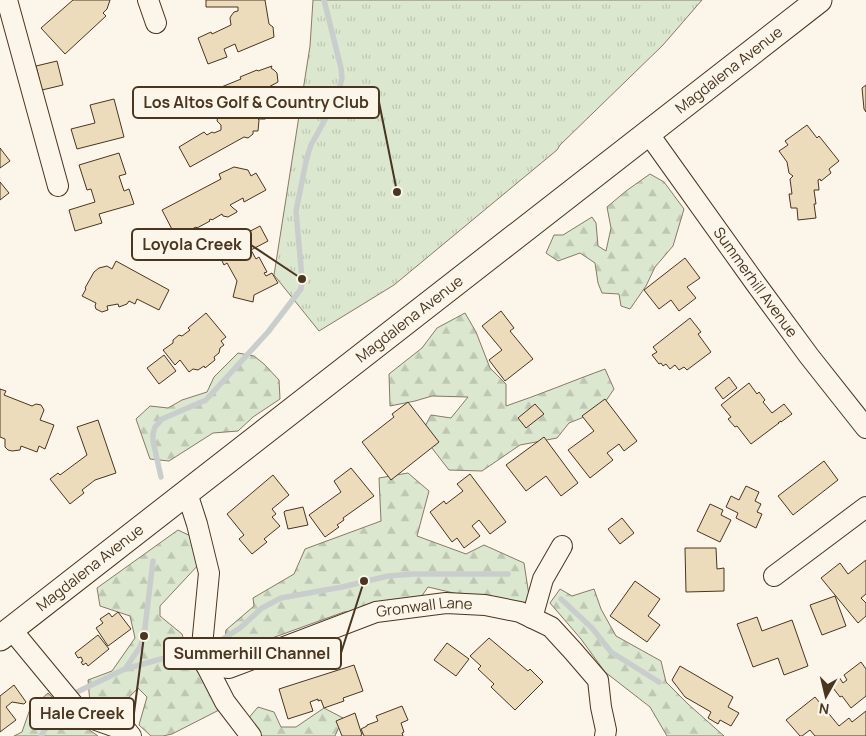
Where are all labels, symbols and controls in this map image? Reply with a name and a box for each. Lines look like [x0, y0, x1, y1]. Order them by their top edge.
street label: Magdalena Avenue [671, 21, 787, 118]
callout: Los Altos Golf & Country Club [133, 87, 379, 118]
text: Los Altos Golf & Country Club [143, 91, 369, 113]
street label: Summerhill Avenue [709, 223, 803, 342]
callout: Loyola Creek [132, 229, 251, 260]
text: Loyola Creek [142, 233, 242, 255]
street label: Magdalena Avenue [351, 270, 467, 367]
street label: Magdalena Avenue [32, 519, 148, 616]
street label: Gronwall Lane [375, 592, 473, 622]
callout: Summerhill Channel [164, 638, 341, 669]
text: Summerhill Channel [174, 642, 330, 664]
north arrow [801, 671, 851, 721]
callout: Hale Creek [30, 698, 134, 729]
text: N [818, 699, 830, 719]
text: Hale Creek [40, 702, 124, 724]

